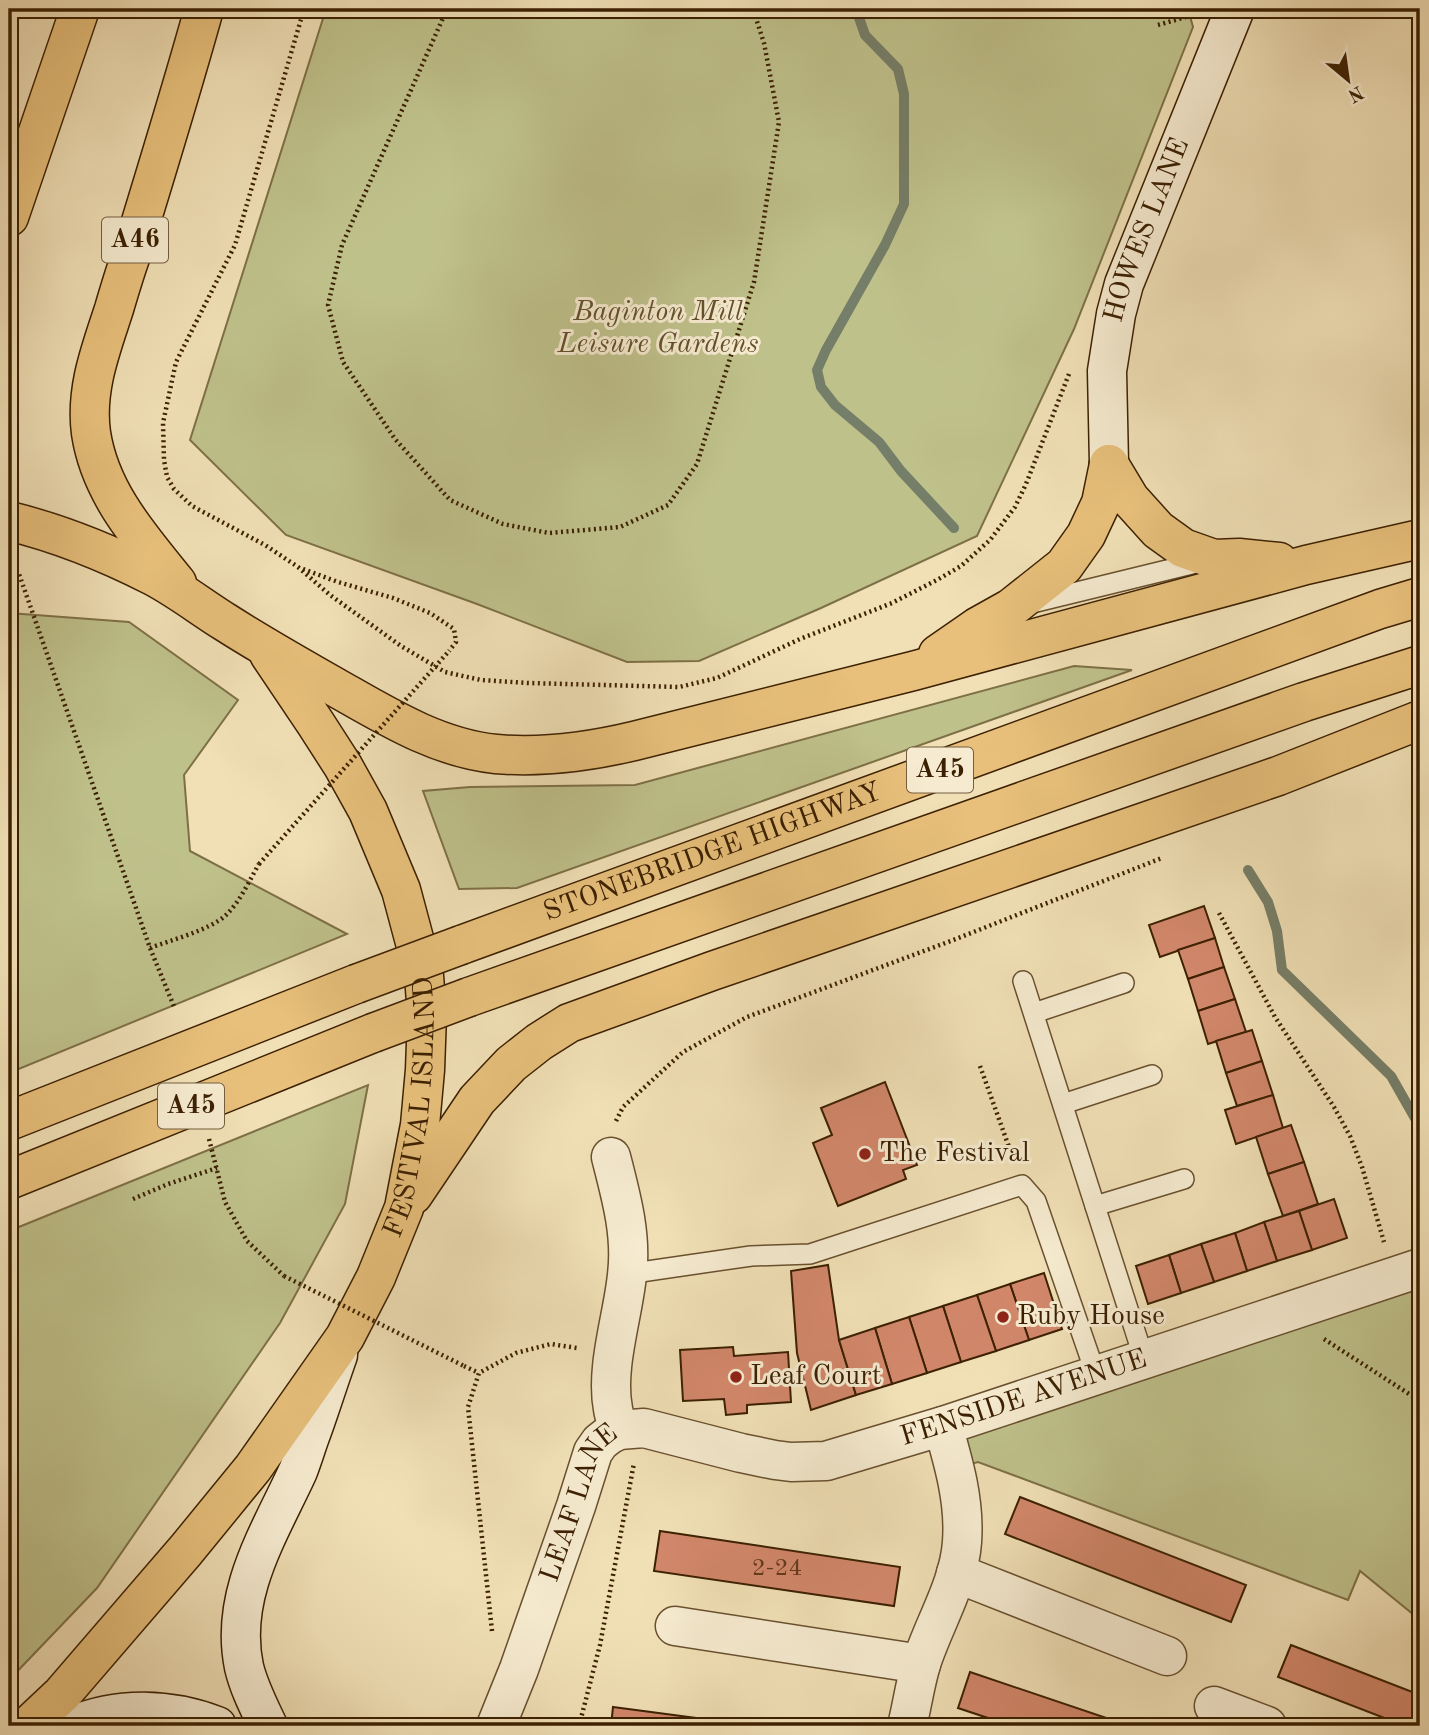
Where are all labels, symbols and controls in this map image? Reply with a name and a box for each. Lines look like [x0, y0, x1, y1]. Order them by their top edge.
north arrow [1314, 46, 1384, 116]
text: N [1344, 81, 1366, 105]
street label: HOWES LANE [1100, 134, 1195, 326]
road number: A46 [102, 218, 168, 262]
park label: Baginton Mill Leisure Gardens [557, 299, 759, 359]
road number: A45 [907, 748, 973, 792]
street label: STONEBRIDGE HIGHWAY [540, 778, 885, 927]
street label: FESTIVAL ISLAND [379, 975, 441, 1242]
road number: A45 [158, 1084, 224, 1128]
place label: The Festival [879, 1140, 1030, 1168]
marker: The Festival [857, 1146, 873, 1162]
place label: Ruby House [1017, 1303, 1165, 1331]
marker: Ruby House [995, 1309, 1011, 1325]
street label: FENSIDE AVENUE [897, 1345, 1151, 1452]
place label: Leaf Court [750, 1363, 881, 1391]
marker: Leaf Court [728, 1369, 744, 1385]
street label: LEAF LANE [536, 1419, 623, 1586]
house number: 2-24 [752, 1557, 802, 1581]

